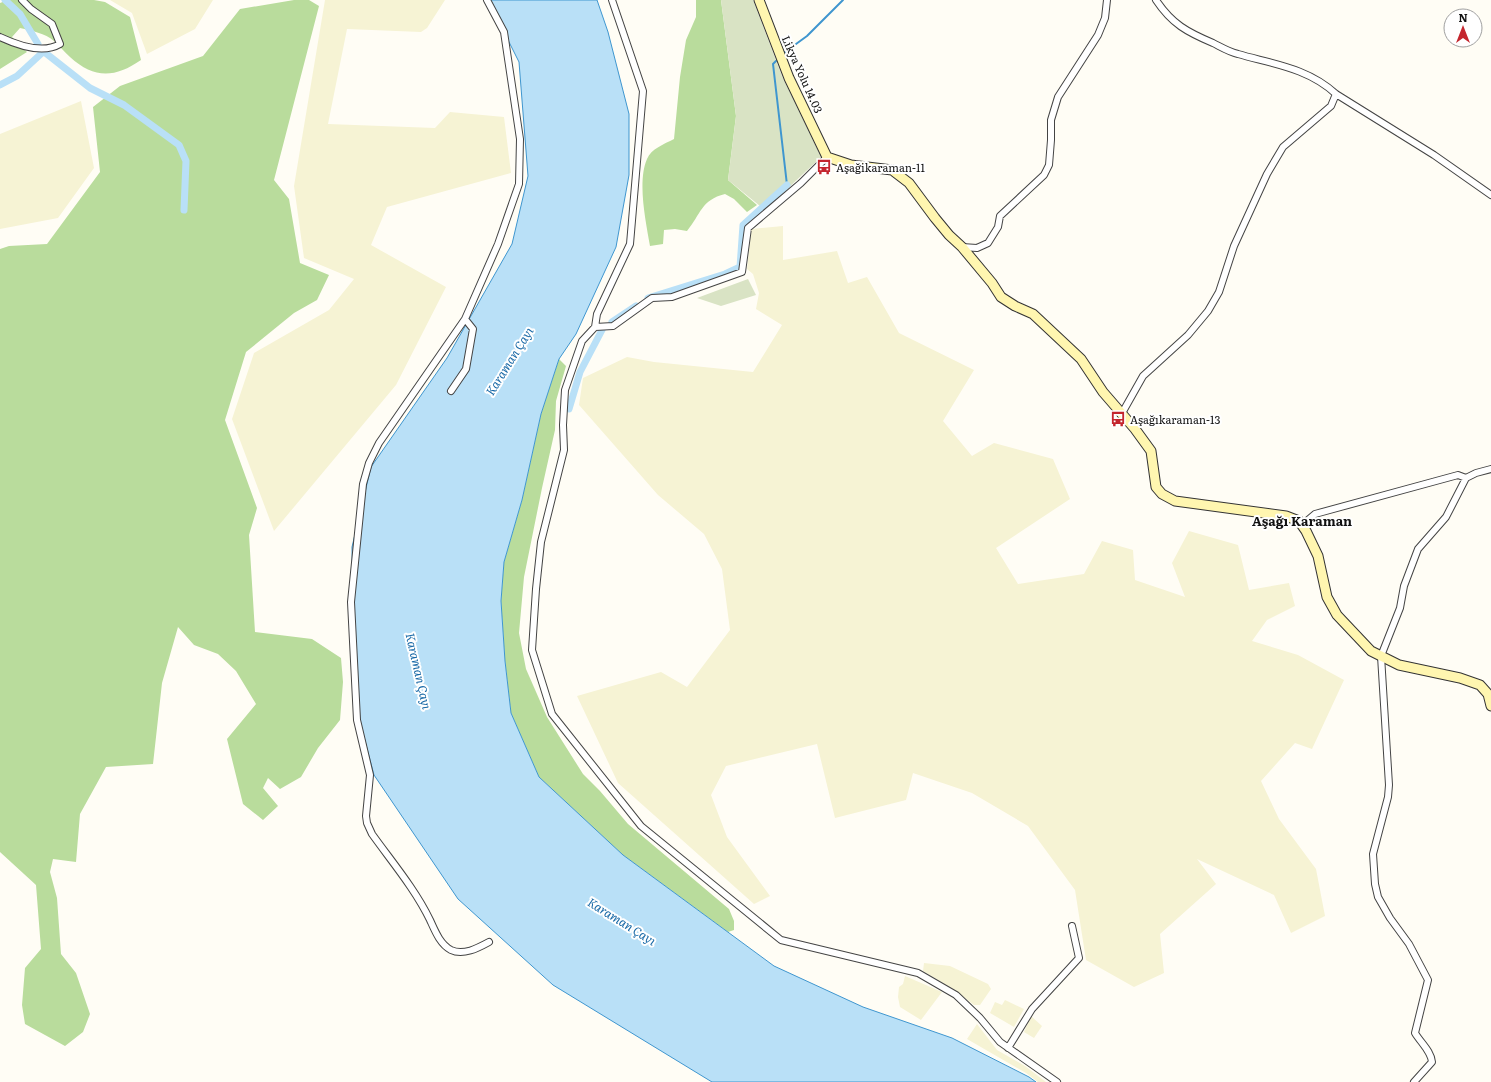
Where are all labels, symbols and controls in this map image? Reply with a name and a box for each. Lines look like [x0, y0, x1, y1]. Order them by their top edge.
north arrow [1443, 8, 1483, 48]
text: N [1458, 9, 1468, 25]
street label: Likya Yolu 14.03 [779, 33, 827, 115]
bus stop icon: Aşağikaraman-11 [815, 158, 833, 176]
place label: Aşağikaraman-11 [836, 159, 925, 175]
water label: Karaman Çayı [481, 323, 537, 399]
bus stop icon: Aşağıkaraman-13 [1109, 410, 1127, 428]
place label: Aşağıkaraman-13 [1130, 411, 1220, 427]
district label: Aşağı Karaman [1252, 511, 1352, 530]
water label: Karaman Çayı [402, 631, 437, 711]
water label: Karaman Çayı [584, 893, 660, 949]

